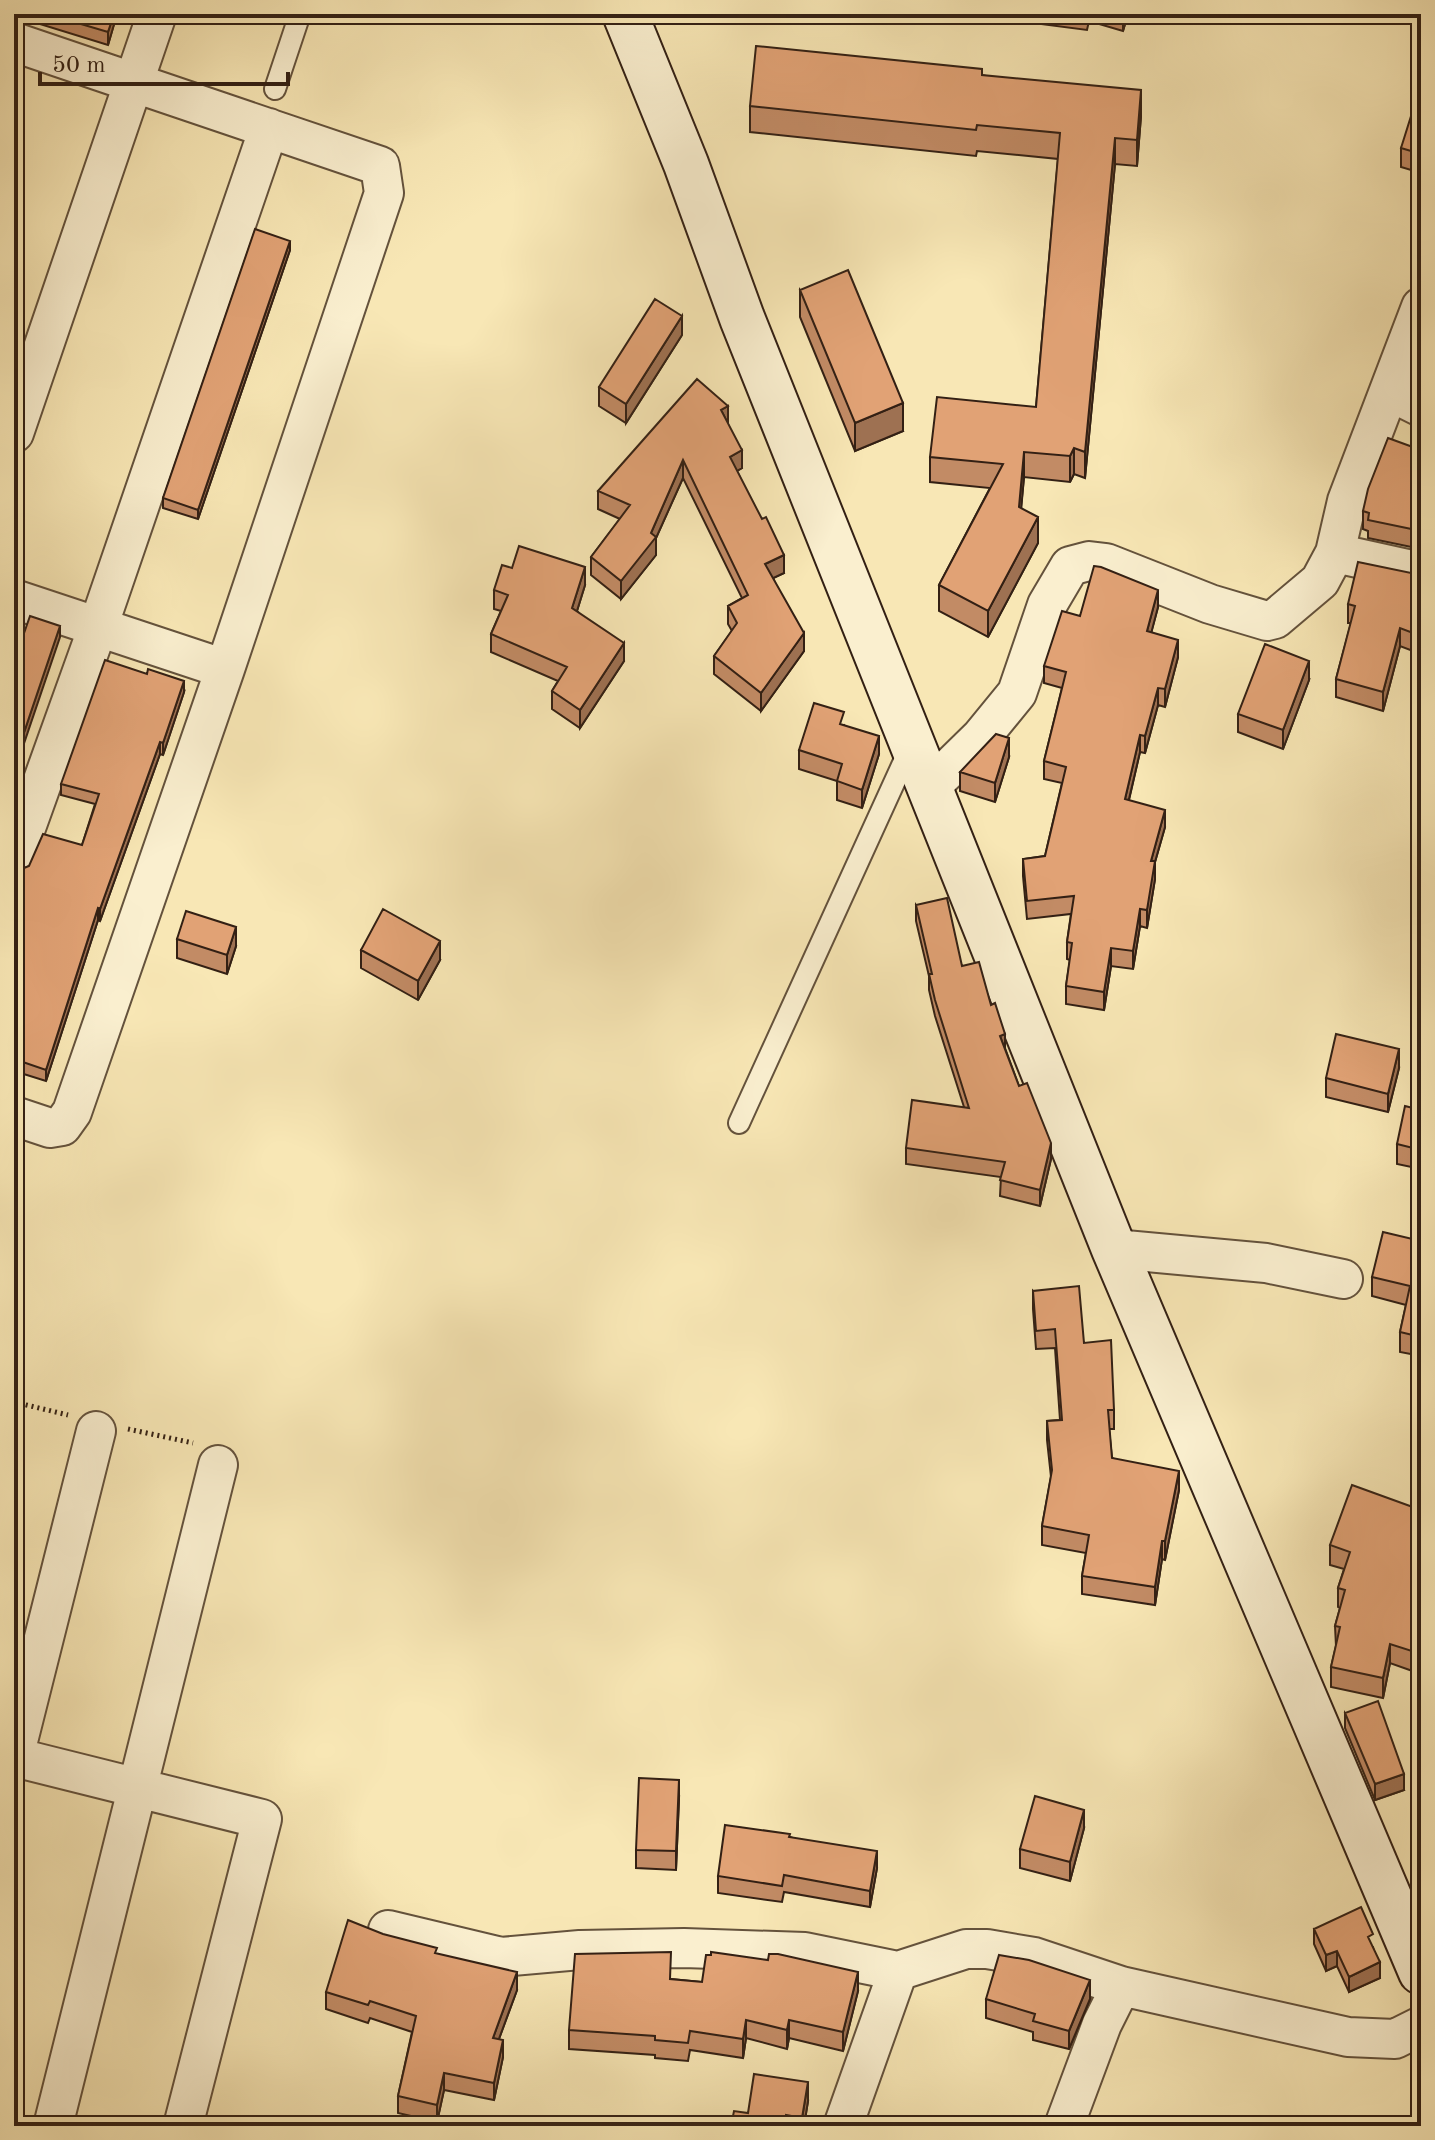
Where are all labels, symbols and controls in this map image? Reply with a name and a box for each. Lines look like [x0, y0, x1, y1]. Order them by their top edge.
scale bar [40, 36, 288, 86]
text: 50 m [52, 54, 106, 78]

